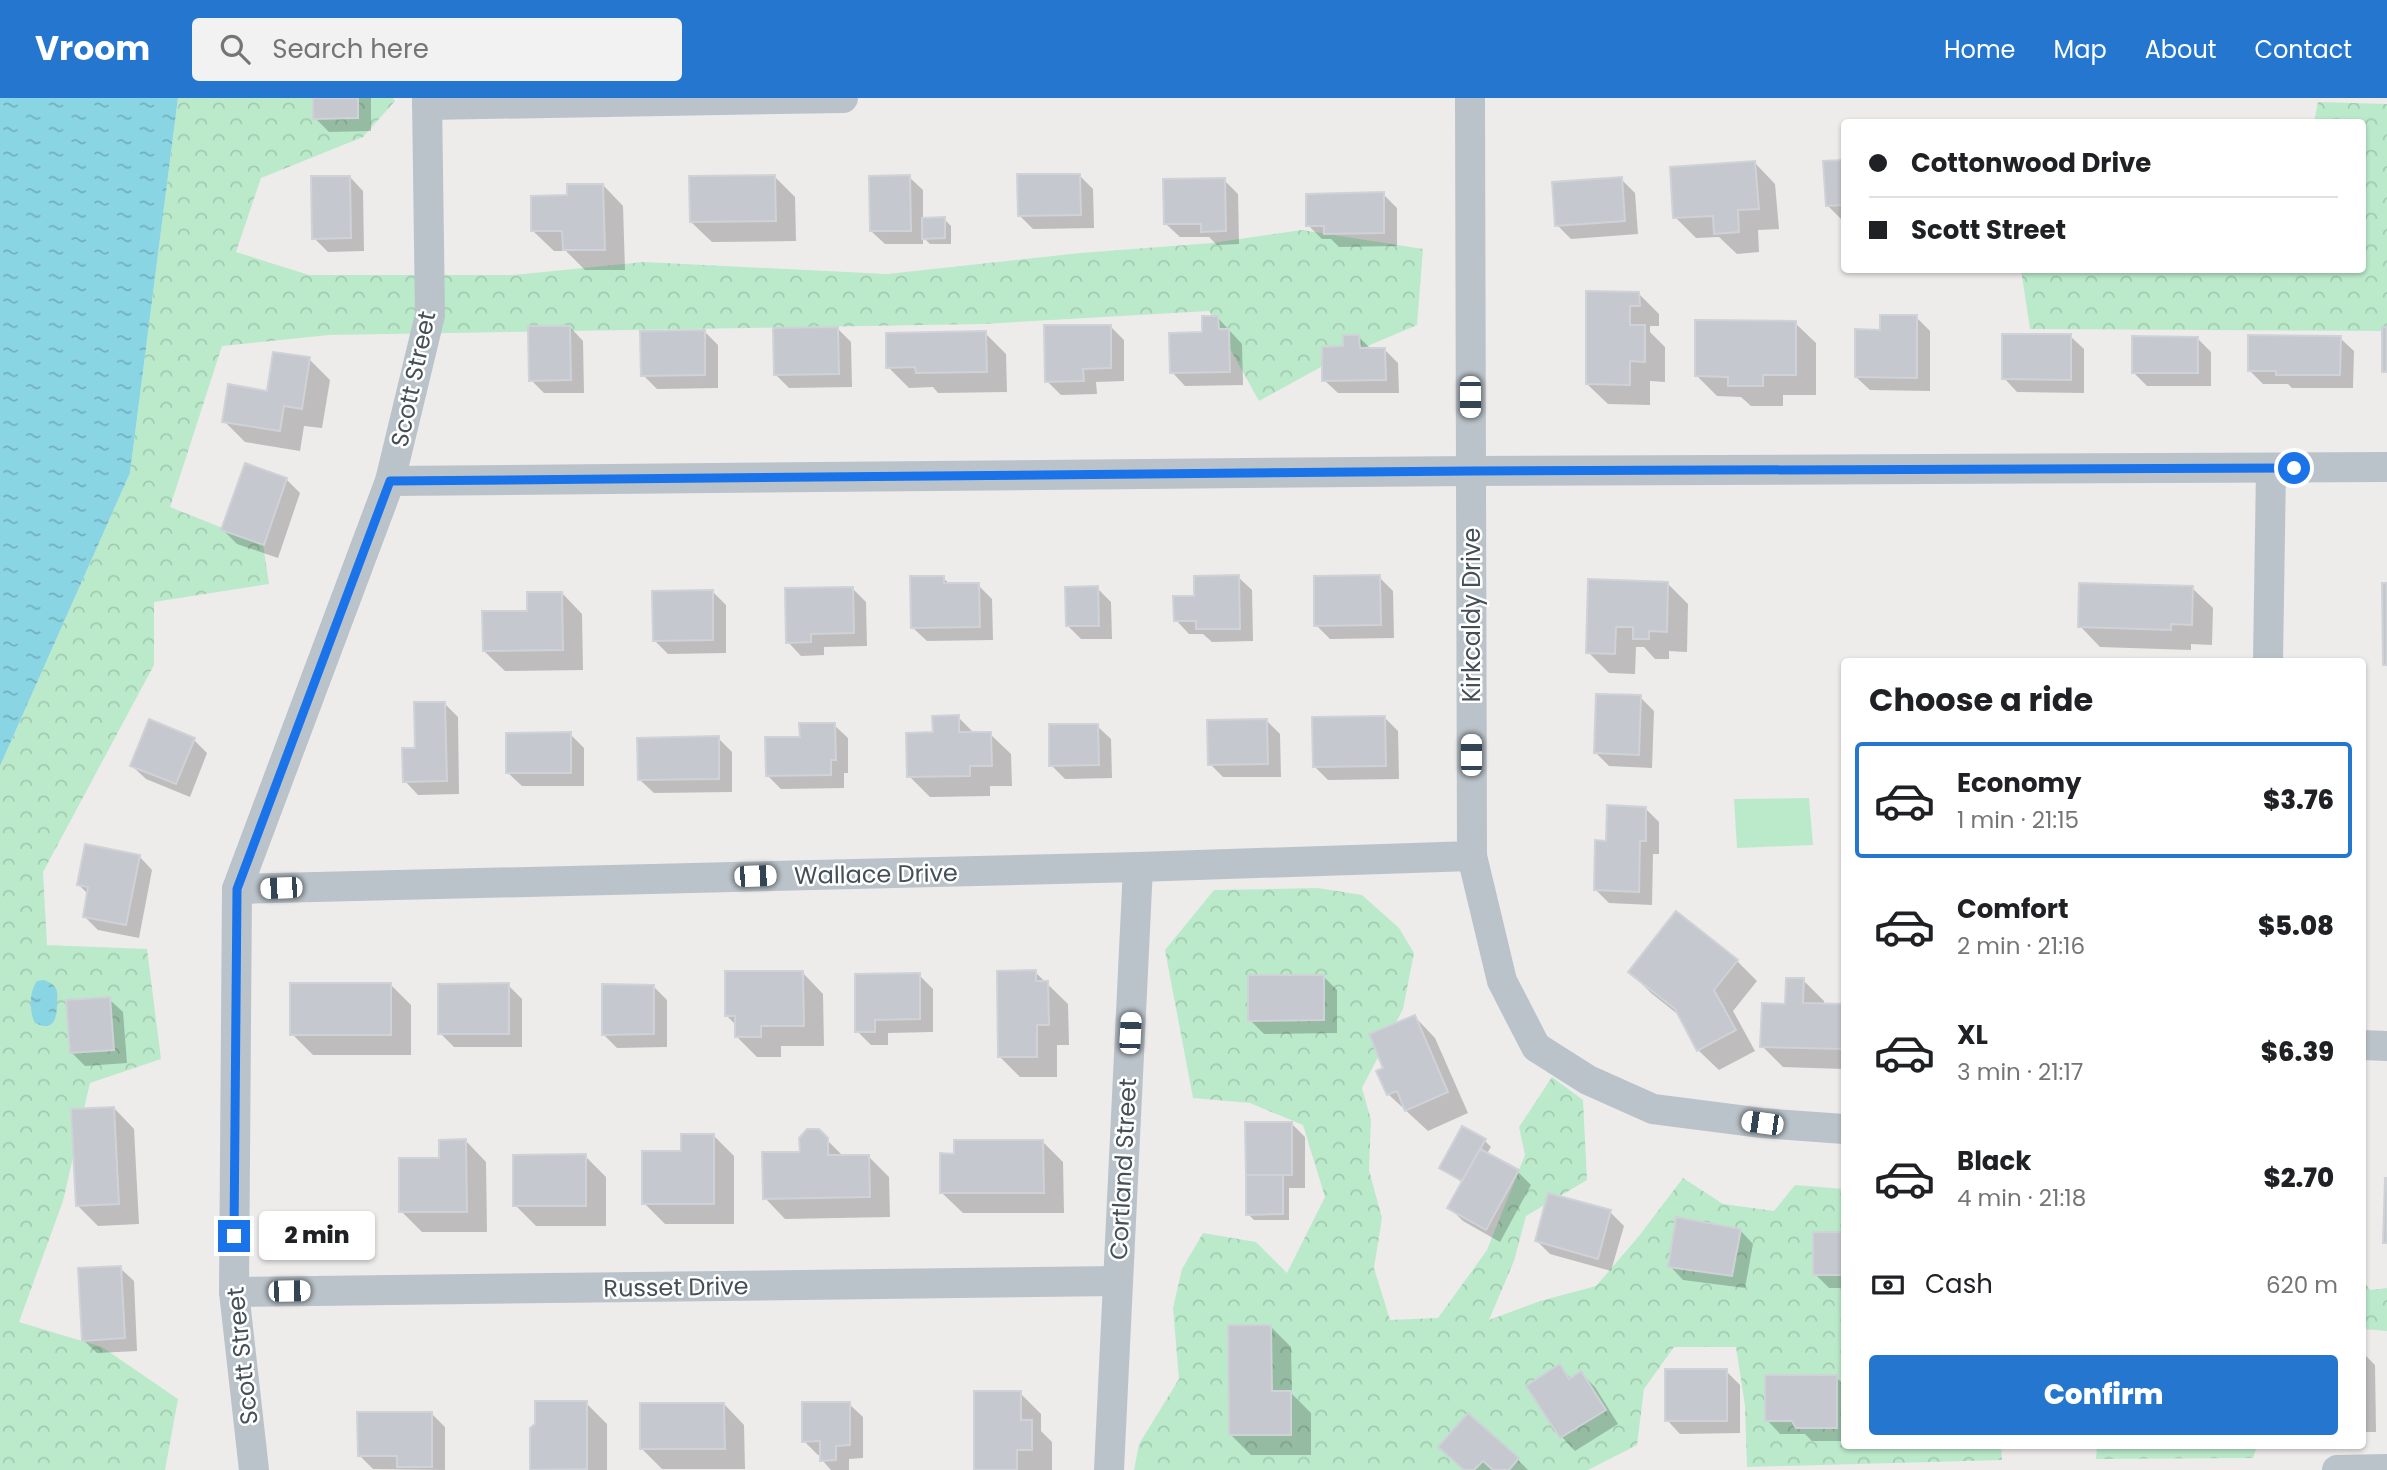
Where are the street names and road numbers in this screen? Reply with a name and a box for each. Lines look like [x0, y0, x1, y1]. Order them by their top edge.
street label: Scott Street [382, 308, 444, 450]
street label: Kirkcaldy Drive [1455, 528, 1488, 702]
street label: Wallace Drive [794, 856, 958, 892]
street label: Cortland Street [1102, 1077, 1144, 1261]
street label: Russet Drive [603, 1269, 749, 1305]
street label: Scott Street [218, 1286, 266, 1426]

